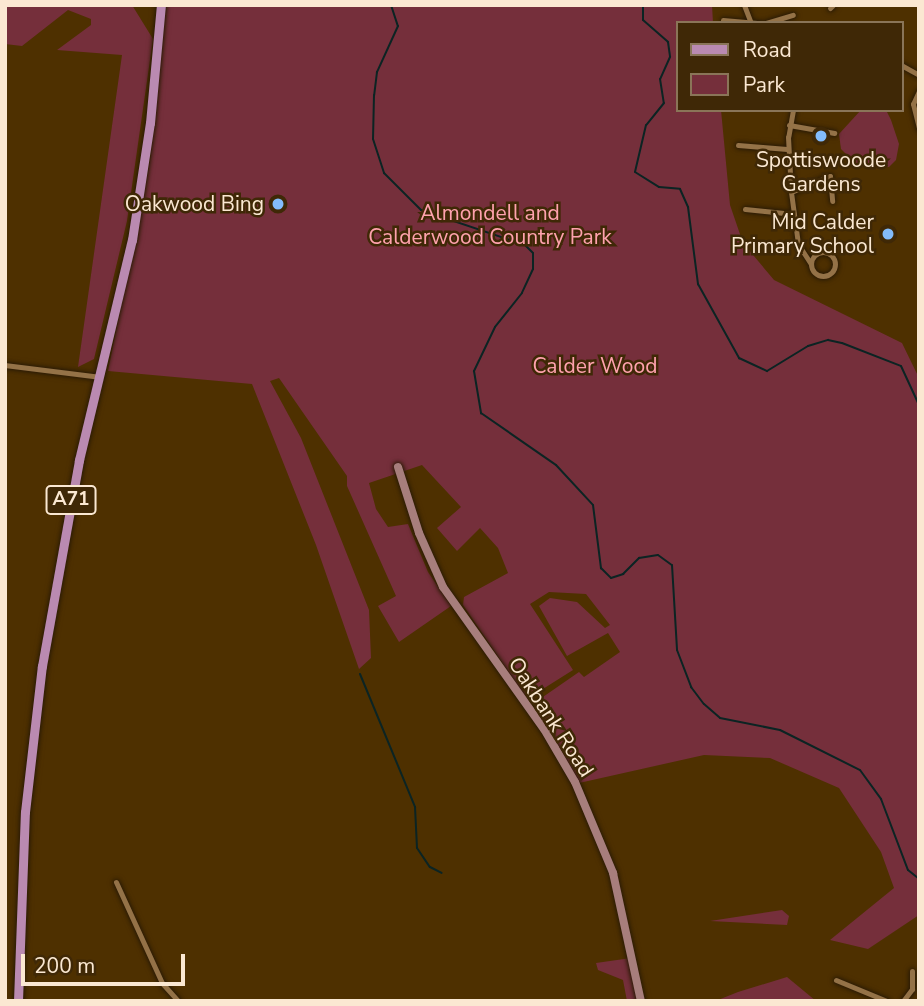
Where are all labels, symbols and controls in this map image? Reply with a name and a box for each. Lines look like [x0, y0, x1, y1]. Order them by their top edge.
legend [676, 21, 903, 112]
text: Road [743, 36, 792, 64]
text: Park [743, 71, 785, 99]
marker: Spottiswoode Gardens [813, 128, 829, 144]
place label: Spottiswoode Gardens [756, 147, 886, 197]
place label: Oakwood Bing [125, 191, 264, 217]
marker: Oakwood Bing [270, 196, 286, 212]
park label: Almondell and Calderwood Country Park [368, 200, 612, 250]
place label: Mid Calder Primary School [731, 209, 874, 259]
marker: Mid Calder Primary School [880, 226, 896, 242]
park label: Calder Wood [533, 353, 657, 379]
road number: A71 [45, 485, 97, 516]
street label: Oakbank Road [503, 652, 599, 782]
scale bar [24, 940, 189, 984]
text: 200 m [34, 952, 95, 980]

